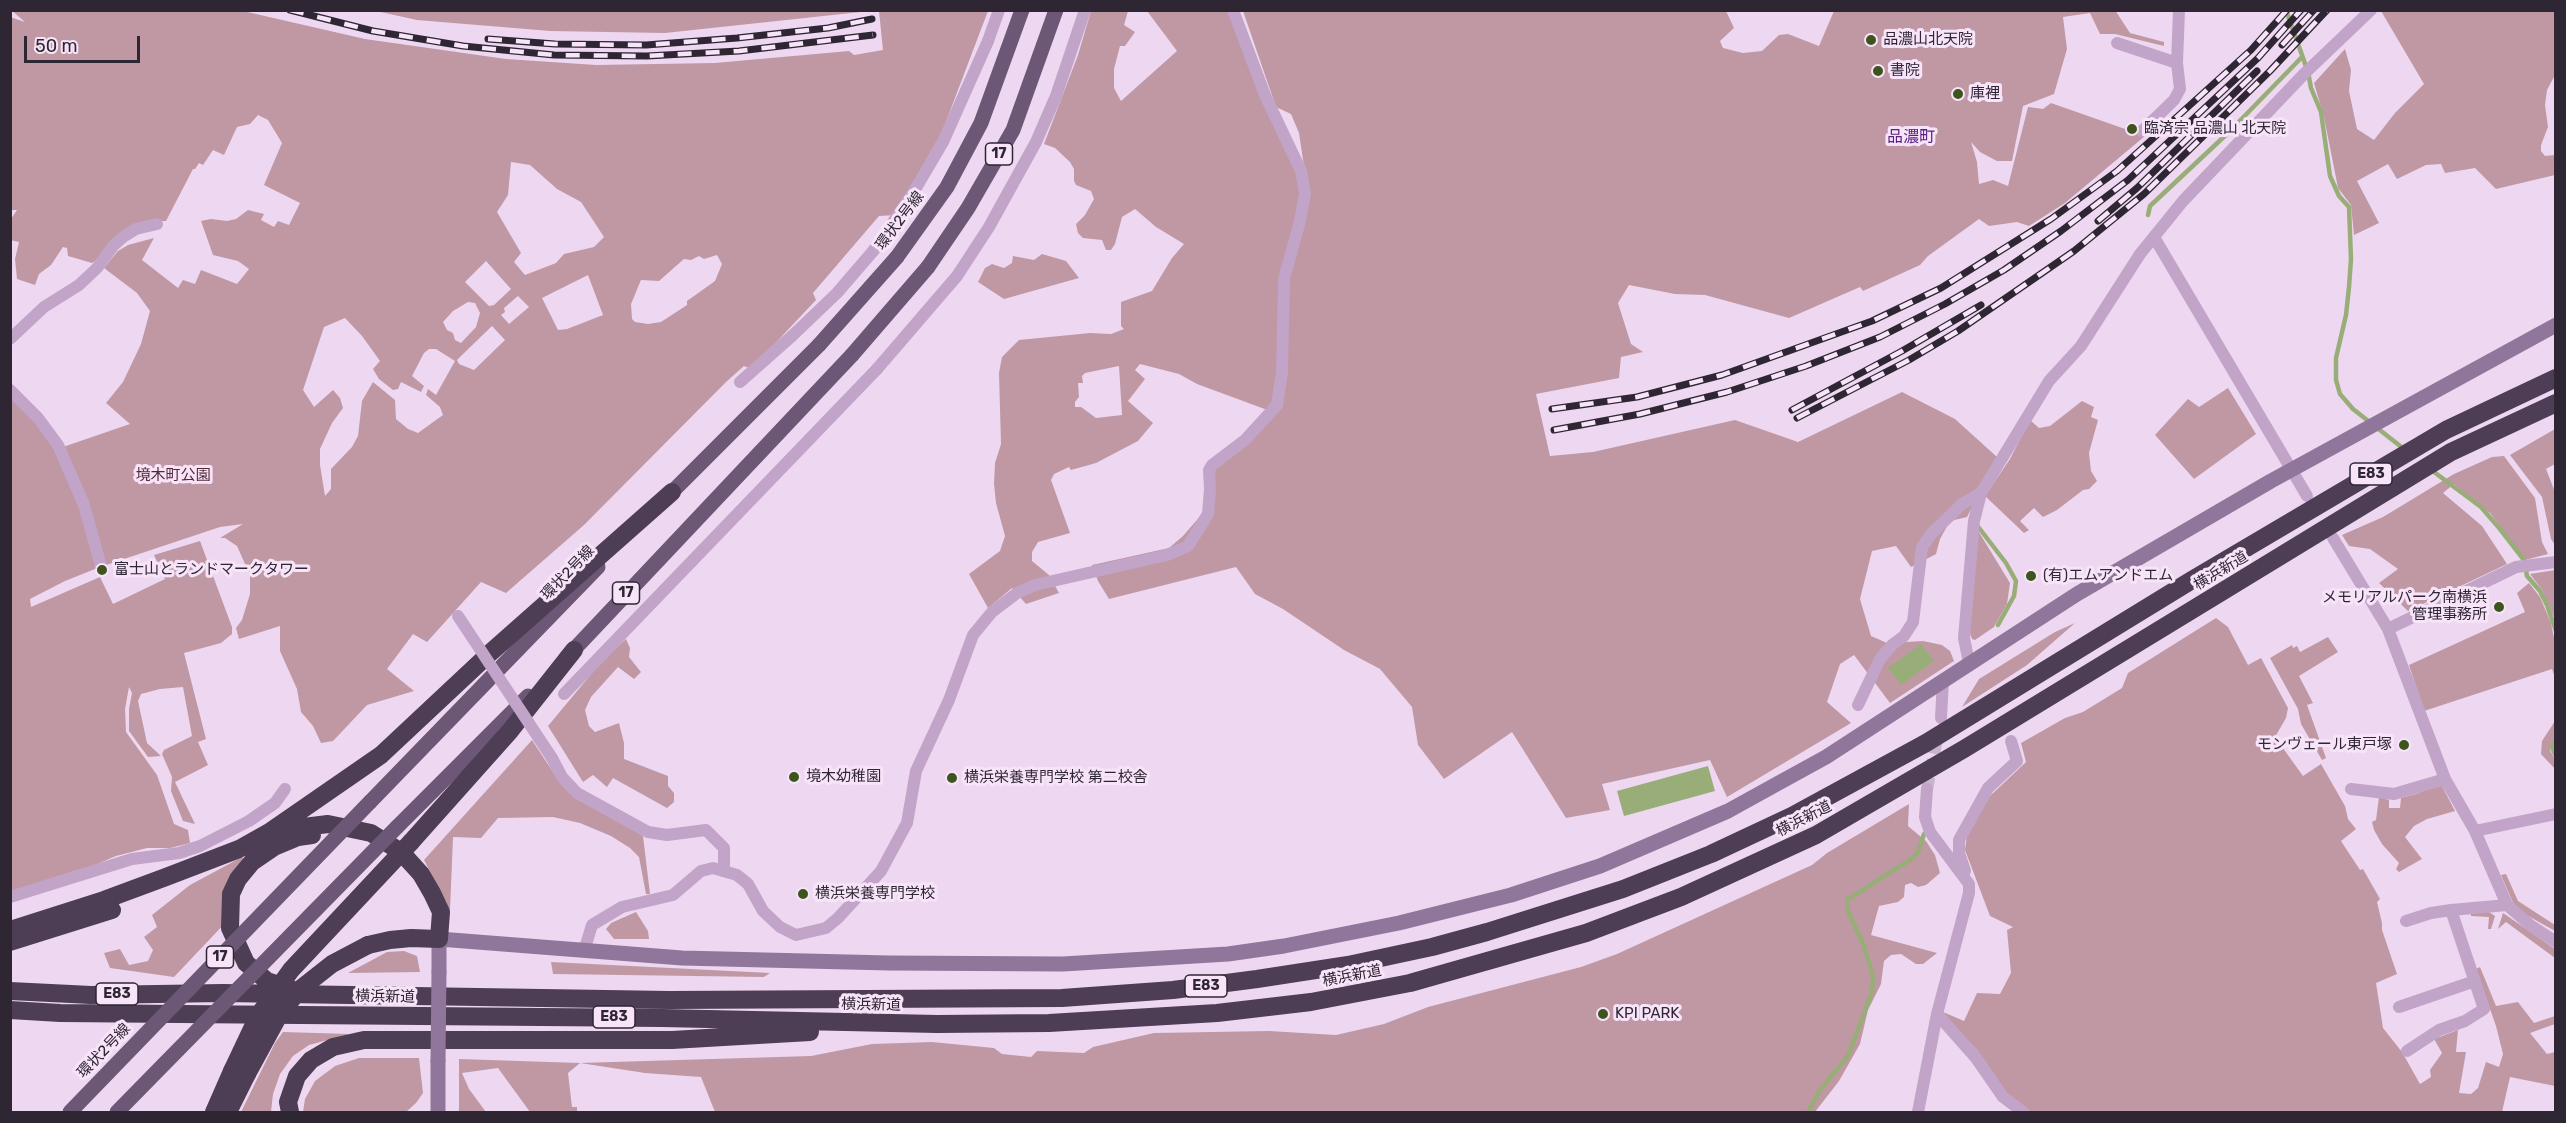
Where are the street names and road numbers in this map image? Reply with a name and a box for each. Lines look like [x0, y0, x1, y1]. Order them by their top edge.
road number: 17 [986, 143, 1012, 165]
street label: 環状2号線 [872, 188, 928, 254]
road number: E83 [2350, 463, 2392, 485]
street label: 環状2号線 [538, 542, 598, 604]
street label: 横浜新道 [2191, 548, 2251, 594]
road number: 17 [612, 582, 640, 604]
street label: 横浜新道 [1773, 797, 1835, 841]
road number: 17 [206, 946, 234, 968]
street label: 横浜新道 [1321, 961, 1383, 991]
road number: E83 [1185, 975, 1227, 997]
road number: E83 [96, 983, 138, 1005]
street label: 横浜新道 [355, 987, 415, 1007]
street label: 横浜新道 [841, 995, 901, 1015]
road number: E83 [593, 1006, 635, 1028]
street label: 環状2号線 [74, 1020, 134, 1082]

